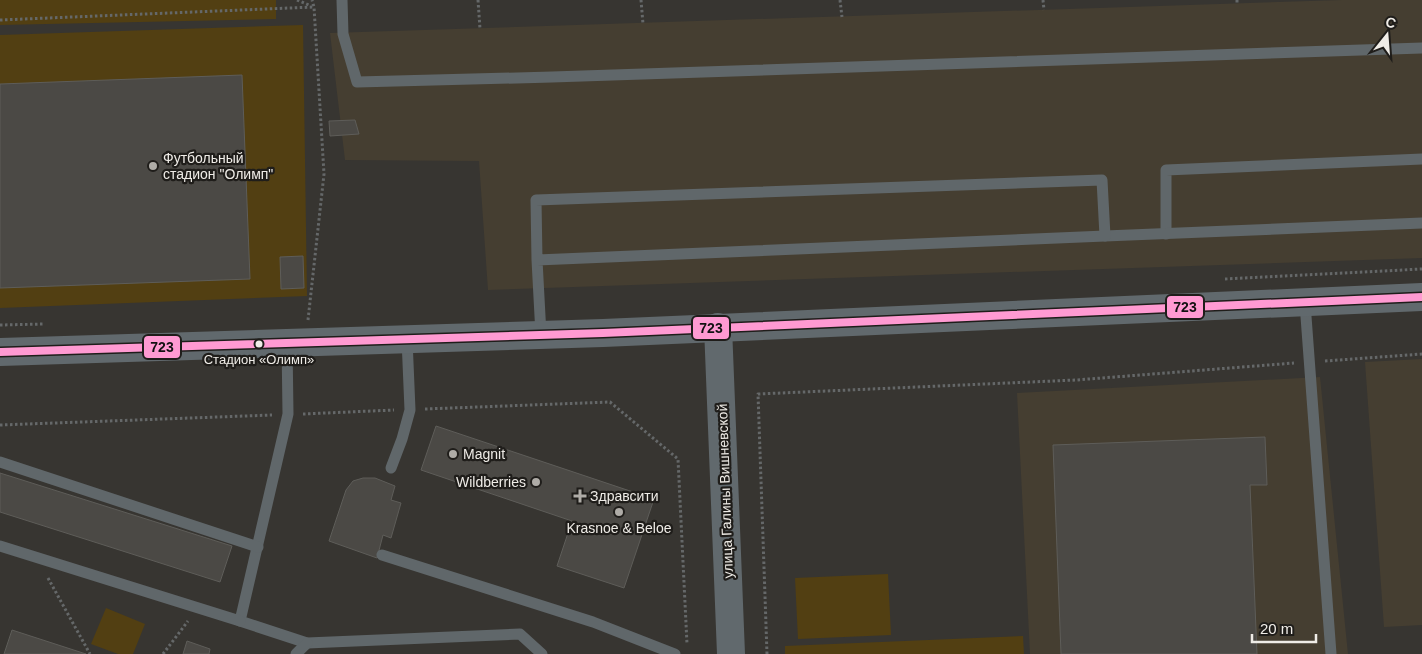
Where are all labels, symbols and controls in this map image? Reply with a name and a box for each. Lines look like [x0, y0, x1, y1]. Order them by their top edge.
north arrow [1362, 10, 1412, 60]
text: С [1384, 13, 1398, 32]
place label: Футбольный стадион "Олимп" [163, 150, 273, 182]
marker: Футбольный стадион "Олимп" [147, 160, 159, 172]
line badge: 723 [1166, 295, 1204, 319]
text: 723 [1173, 299, 1197, 315]
line badge: 723 [692, 316, 730, 340]
text: 723 [699, 320, 723, 336]
line badge: 723 [143, 335, 181, 359]
text: 723 [150, 339, 174, 355]
marker: Стадион «Олимп» [254, 339, 264, 349]
place label: Стадион «Олимп» [204, 352, 314, 367]
street label: улица Галины Вишневской [714, 403, 736, 579]
place label: Magnit [463, 446, 505, 462]
marker: Magnit [447, 448, 459, 460]
place label: Wildberries [456, 474, 526, 490]
marker: Wildberries [530, 476, 542, 488]
place label: Здравсити [590, 488, 659, 504]
marker: Здравсити [574, 490, 586, 502]
marker: Krasnoe & Beloe [613, 506, 625, 518]
place label: Krasnoe & Beloe [566, 520, 672, 536]
scale bar [1252, 612, 1316, 644]
text: 20 m [1260, 620, 1293, 637]

